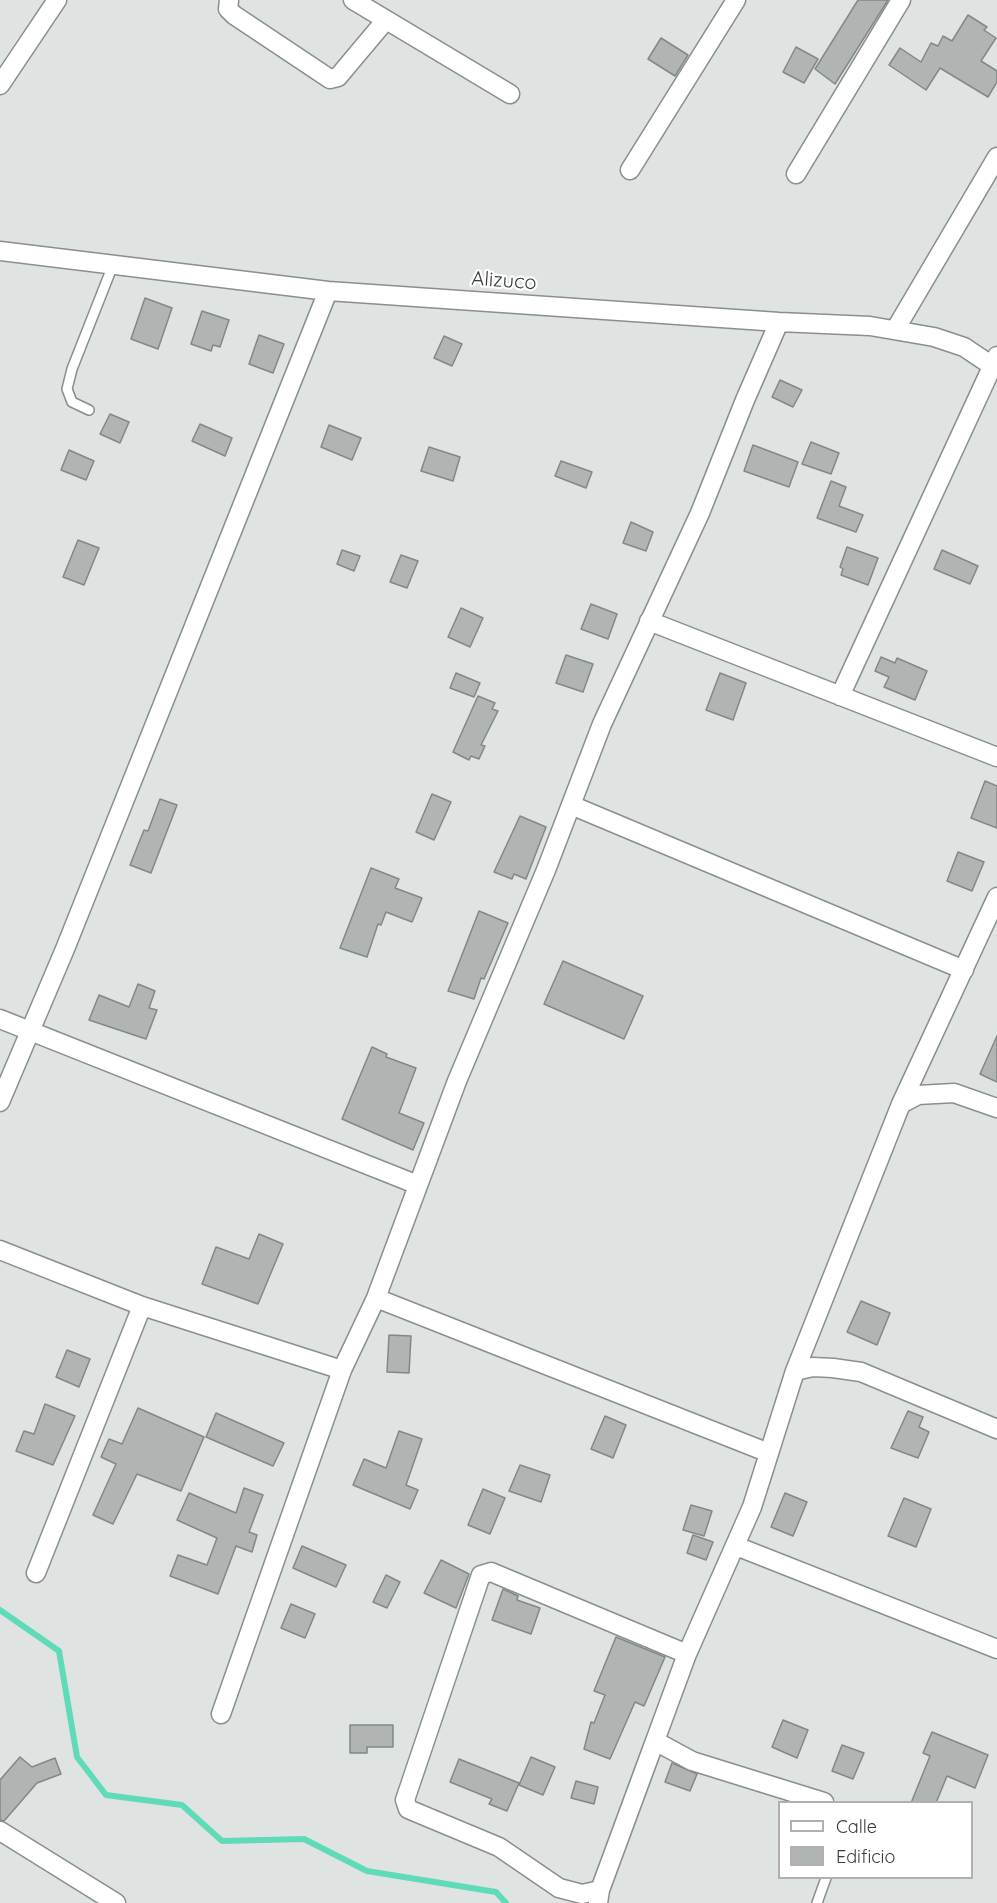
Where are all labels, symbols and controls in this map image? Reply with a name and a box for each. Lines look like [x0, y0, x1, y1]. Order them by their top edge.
street label: Alizuco [471, 267, 537, 295]
legend [778, 1801, 973, 1879]
text: Calle [836, 1815, 877, 1838]
text: Edificio [836, 1845, 895, 1868]

